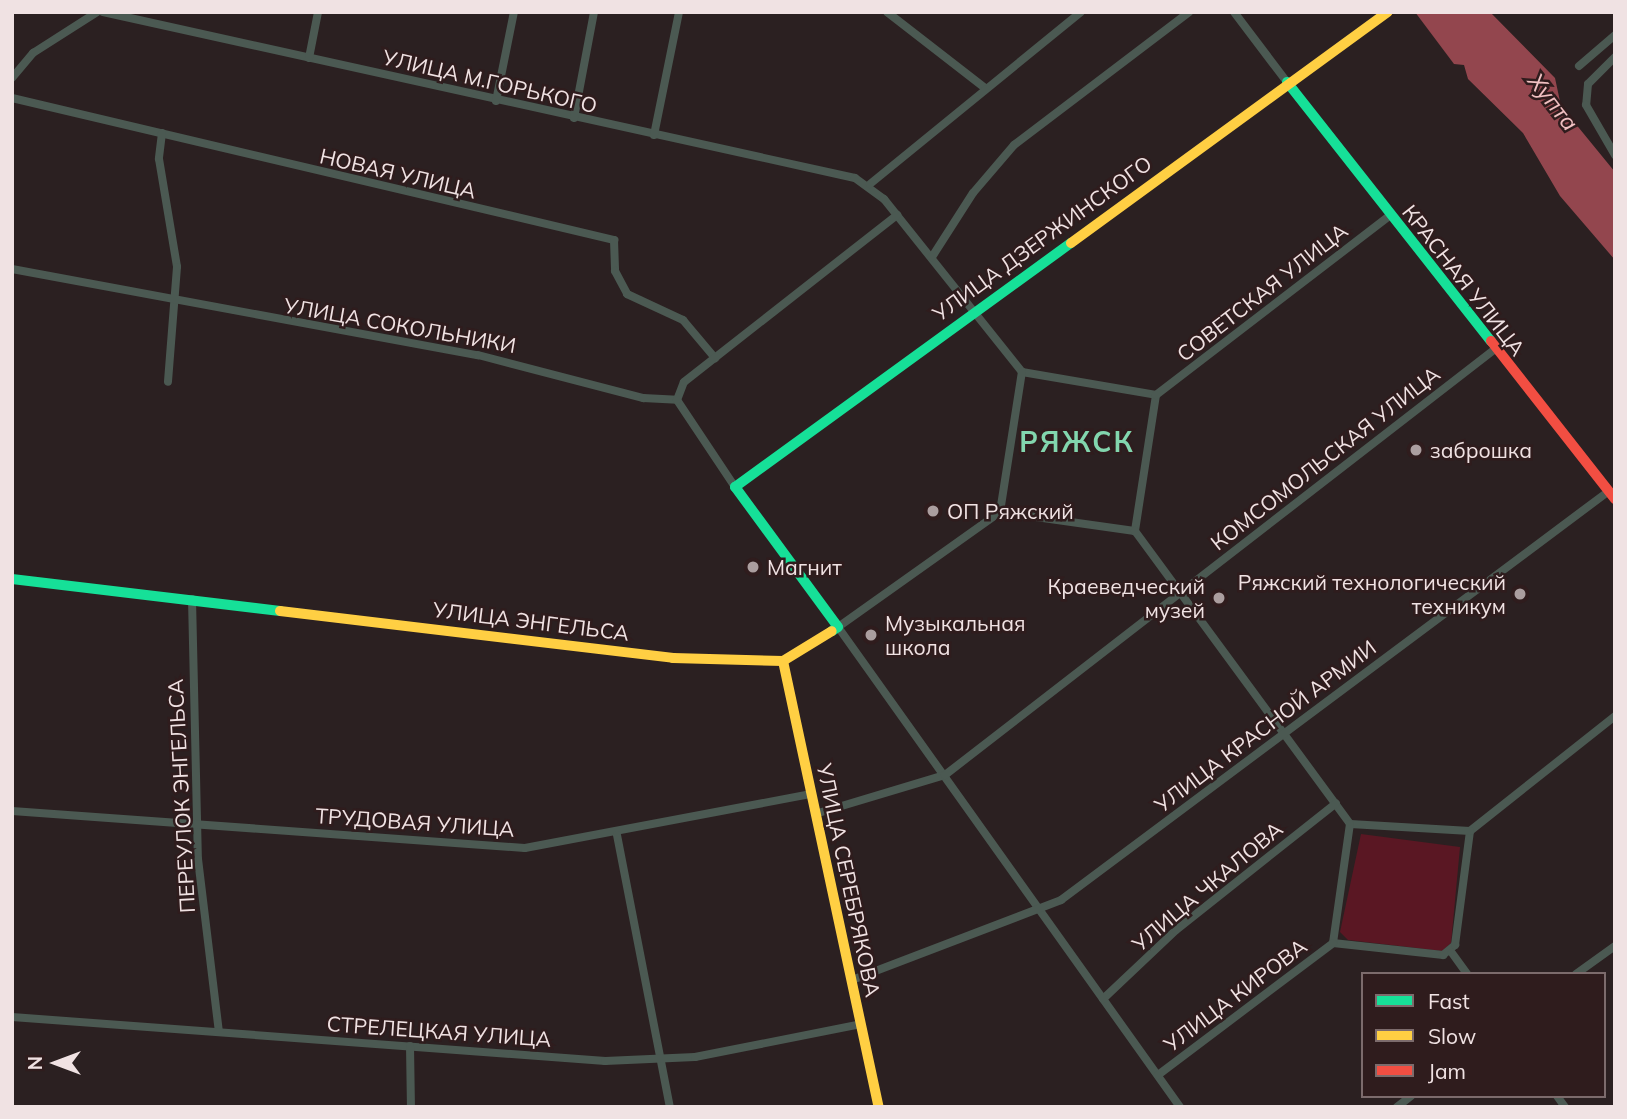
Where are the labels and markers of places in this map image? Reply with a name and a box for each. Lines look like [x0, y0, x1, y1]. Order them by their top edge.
place label: заброшка [1430, 437, 1532, 463]
marker: заброшка [1408, 442, 1424, 458]
place label: ОП Ряжский [947, 498, 1074, 524]
marker: ОП Ряжский [925, 503, 941, 519]
place label: Магнит [767, 554, 842, 580]
marker: Магнит [745, 559, 761, 575]
place label: Ряжский технологический техникум [1238, 569, 1506, 619]
place label: Краеведческий музей [1047, 573, 1205, 623]
marker: Ряжский технологический техникум [1512, 586, 1528, 602]
marker: Краеведческий музей [1211, 590, 1227, 606]
place label: Музыкальная школа [885, 610, 1025, 660]
marker: Музыкальная школа [863, 627, 879, 643]

